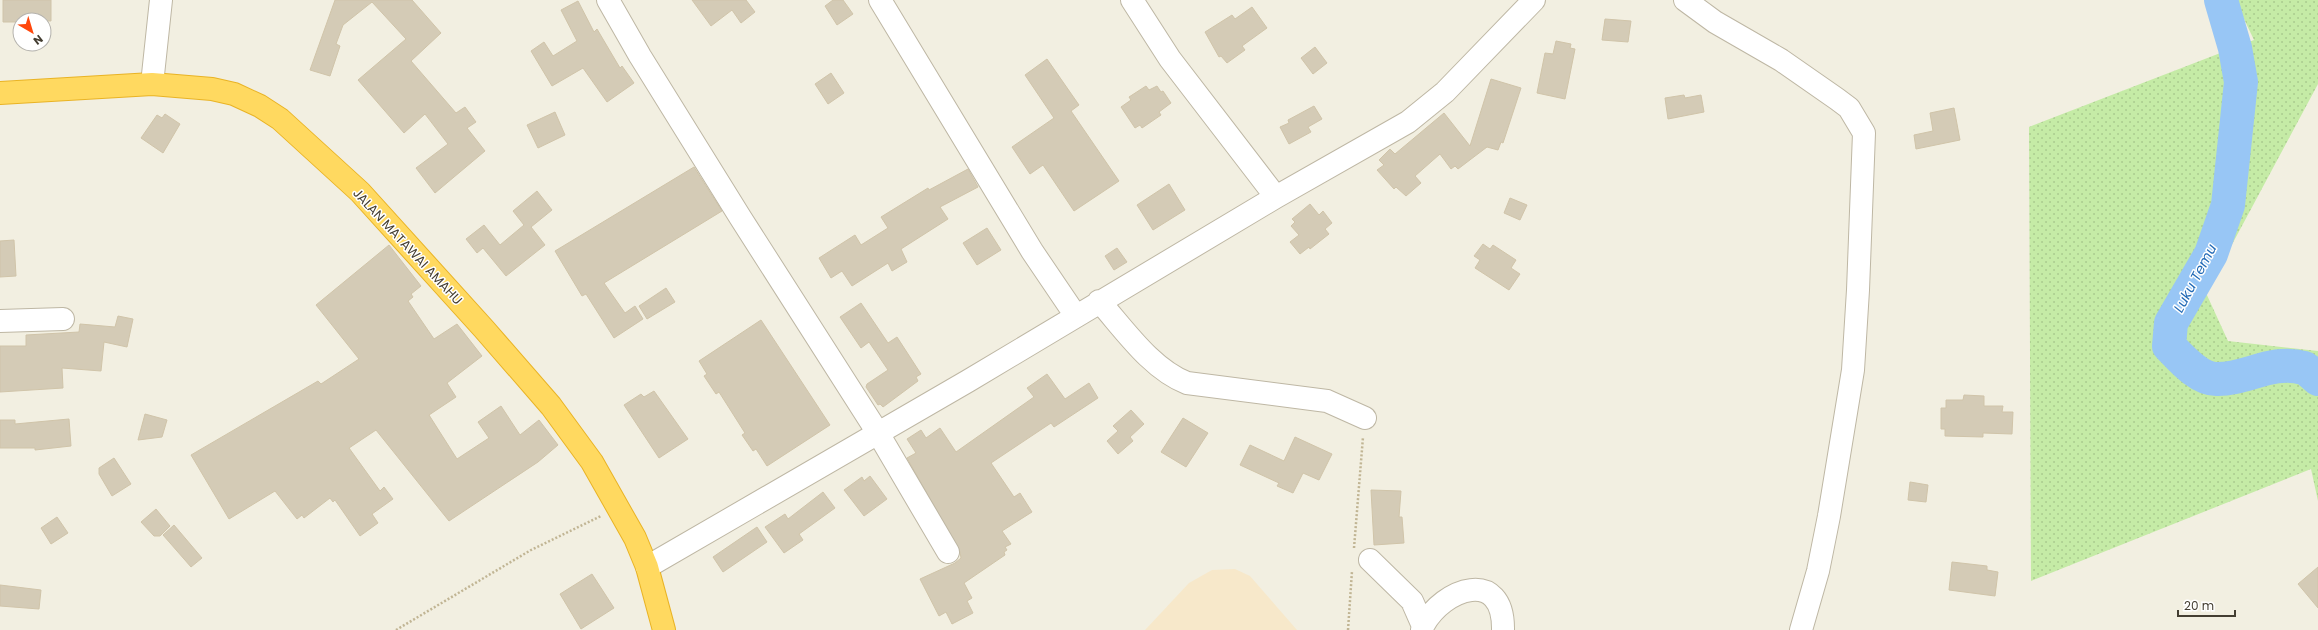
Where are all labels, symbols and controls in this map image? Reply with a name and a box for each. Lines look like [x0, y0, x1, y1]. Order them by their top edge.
north arrow [12, 12, 52, 52]
text: N [30, 31, 46, 49]
street label: JALAN MATAWAI AMAHU [349, 184, 467, 309]
water label: Luku Temu [2169, 240, 2221, 316]
scale bar [2178, 592, 2235, 618]
text: 20 m [2184, 597, 2214, 614]

